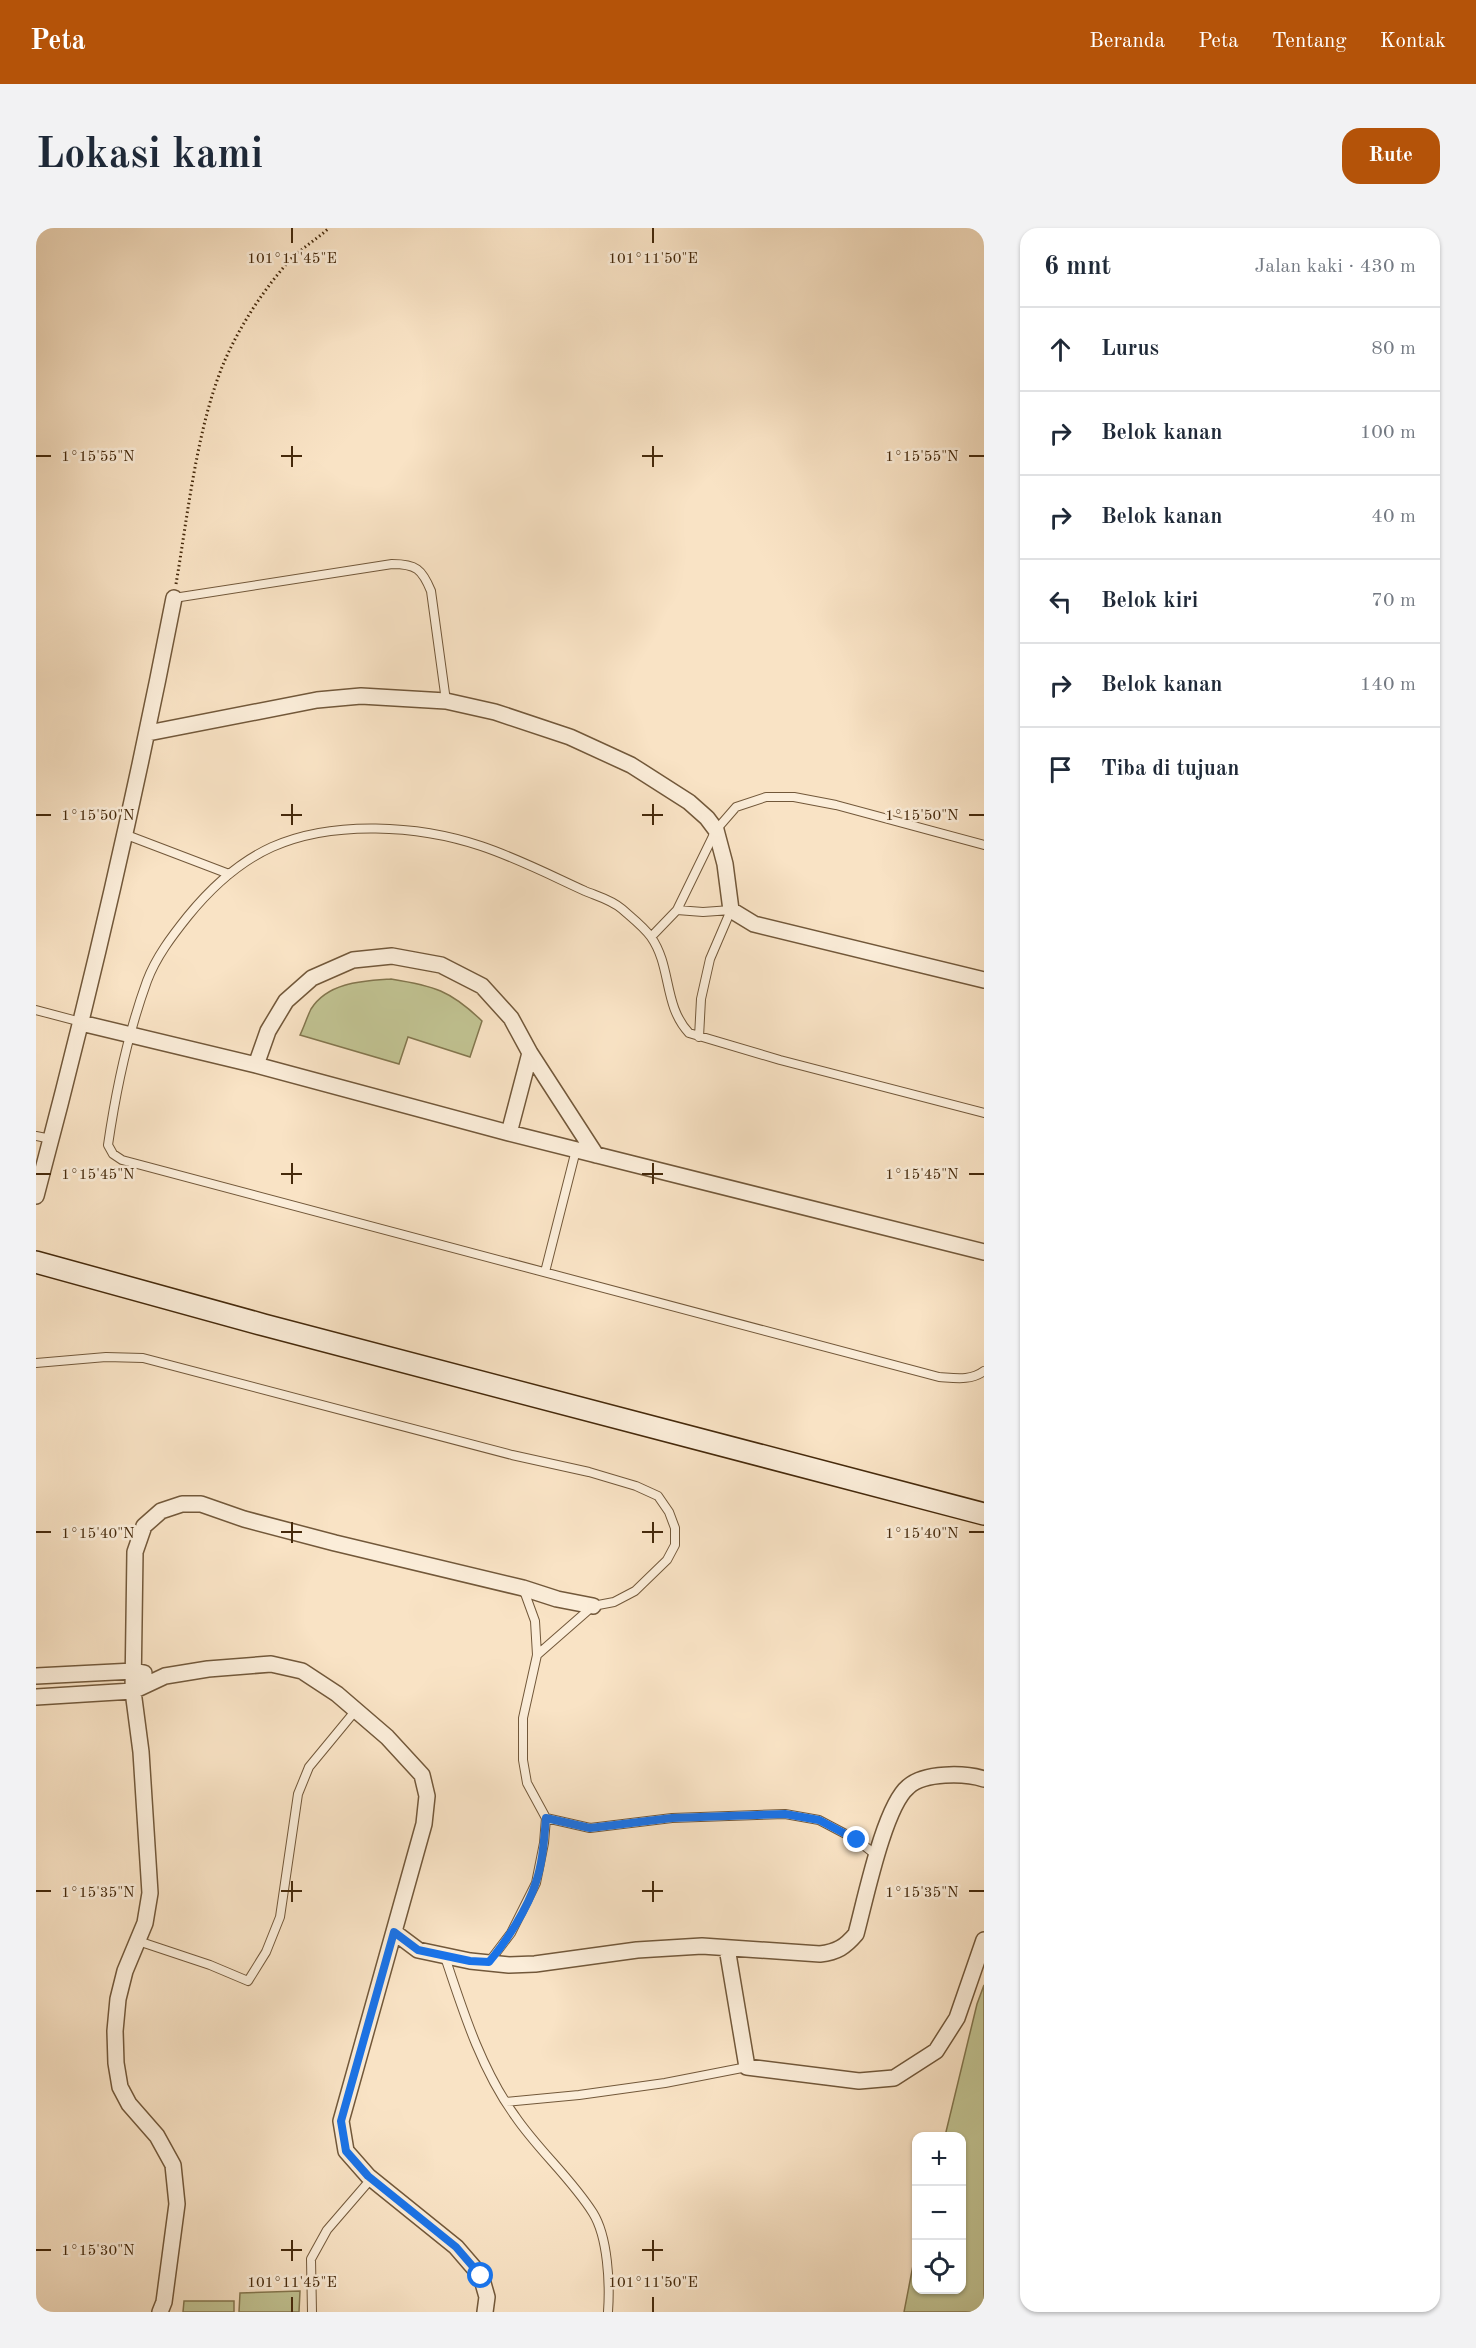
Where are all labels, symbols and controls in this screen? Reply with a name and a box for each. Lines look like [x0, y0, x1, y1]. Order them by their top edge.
text: Peta [30, 28, 86, 56]
text: Beranda [1089, 31, 1165, 52]
text: Peta [1198, 31, 1239, 52]
text: Tentang [1272, 31, 1347, 52]
text: Kontak [1380, 31, 1446, 52]
button: Rute [1342, 128, 1440, 184]
text: Lokasi kami [36, 135, 263, 177]
text: 101°11'45"E [247, 252, 337, 267]
text: 101°11'50"E [608, 252, 698, 267]
text: 6 mnt [1044, 254, 1111, 280]
text: Jalan kaki · 430 m [1254, 257, 1416, 277]
icon: ahead [1044, 333, 1077, 366]
text: Lurus [1101, 338, 1159, 360]
text: 80 m [1371, 339, 1416, 359]
icon: right [1044, 417, 1077, 450]
text: Belok kanan [1101, 422, 1223, 444]
text: 100 m [1360, 423, 1416, 443]
text: 1°15'55"N [61, 450, 135, 465]
text: 1°15'55"N [885, 450, 959, 465]
icon: right [1044, 501, 1077, 534]
text: Belok kanan [1101, 506, 1223, 528]
text: 40 m [1371, 507, 1416, 527]
icon: left [1044, 585, 1077, 618]
text: Belok kiri [1101, 590, 1198, 612]
text: 70 m [1371, 591, 1416, 611]
icon: right [1044, 669, 1077, 702]
text: Belok kanan [1101, 674, 1223, 696]
text: 140 m [1360, 675, 1416, 695]
icon: arrive [1044, 753, 1077, 786]
text: Tiba di tujuan [1101, 758, 1239, 780]
text: 1°15'50"N [61, 809, 135, 824]
text: 1°15'50"N [885, 809, 959, 824]
text: 1°15'45"N [61, 1168, 135, 1183]
text: 1°15'45"N [885, 1168, 959, 1183]
text: 1°15'40"N [61, 1527, 135, 1542]
text: 1°15'40"N [885, 1527, 959, 1542]
route end [843, 1826, 869, 1852]
text: 1°15'35"N [61, 1886, 135, 1901]
text: 1°15'35"N [885, 1886, 959, 1901]
map controls [912, 2132, 966, 2294]
button: + [912, 2132, 966, 2186]
button: − [912, 2186, 966, 2240]
button: locate [912, 2240, 966, 2294]
text: 1°15'30"N [61, 2244, 135, 2259]
route start [467, 2262, 493, 2288]
text: 101°11'45"E [247, 2276, 337, 2291]
text: 101°11'50"E [608, 2276, 698, 2291]

